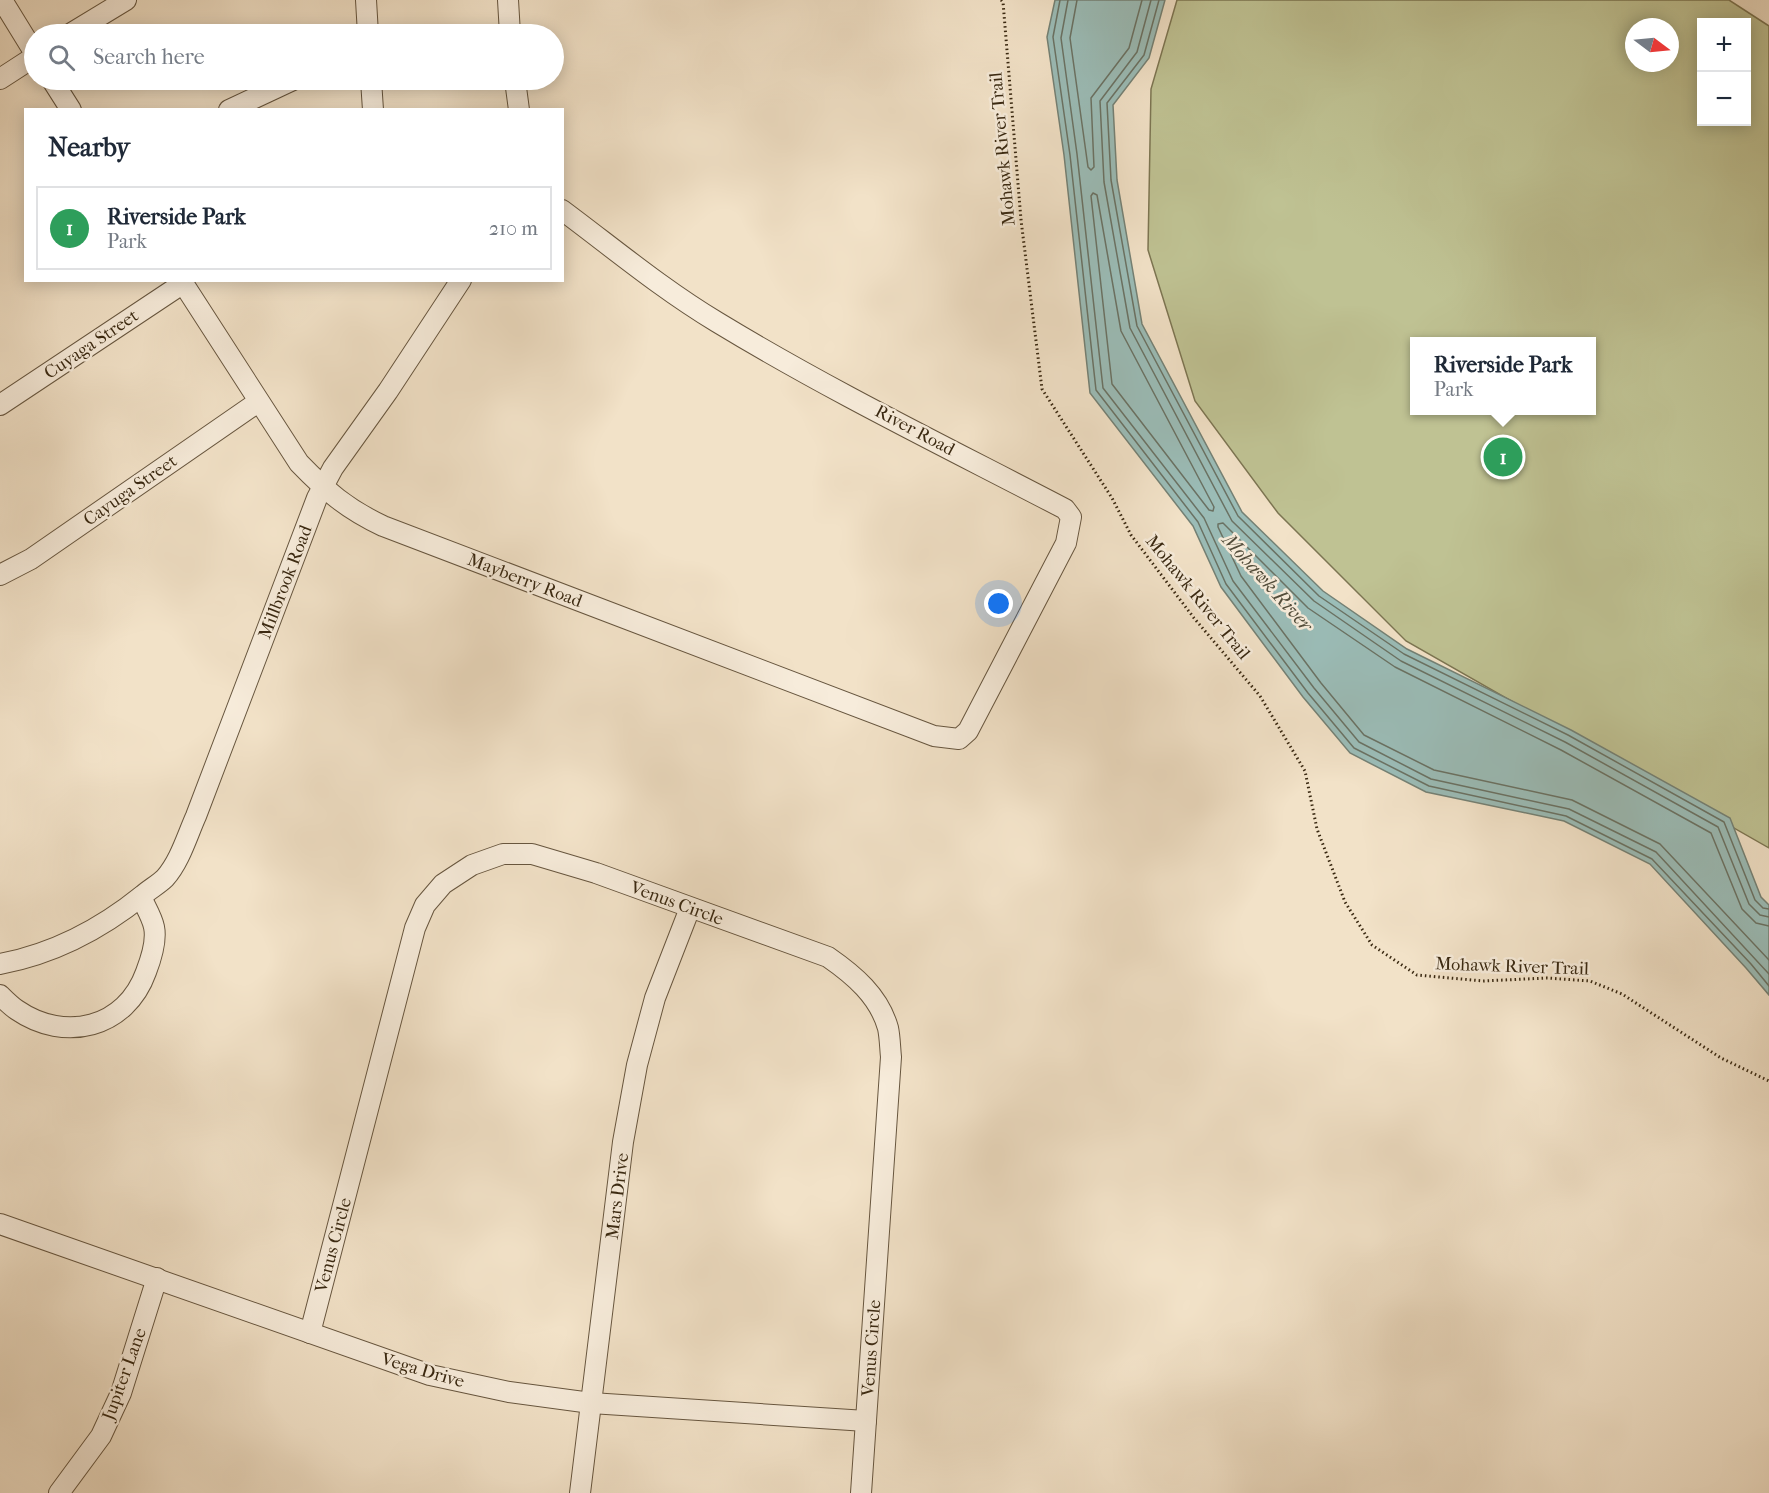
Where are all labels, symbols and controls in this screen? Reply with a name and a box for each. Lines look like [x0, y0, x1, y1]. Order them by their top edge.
north arrow [1625, 18, 1679, 72]
map controls [1697, 18, 1751, 126]
button: + [1697, 18, 1751, 72]
search box [24, 24, 564, 90]
icon: search [45, 41, 78, 74]
text: Search here [93, 44, 205, 70]
street label: Mohawk River Trail [985, 71, 1020, 227]
button: − [1697, 72, 1751, 126]
text: Nearby [48, 132, 130, 163]
text: Riverside Park [107, 204, 246, 230]
text: 1 [66, 217, 73, 240]
text: 210 m [489, 217, 538, 240]
text: Park [107, 230, 147, 253]
street label: Cuyaga Street [40, 305, 143, 384]
popup [1410, 337, 1596, 415]
text: Riverside Park [1434, 352, 1572, 378]
text: Park [1434, 378, 1473, 401]
street label: River Road [871, 401, 958, 460]
pin: 1 [1484, 434, 1522, 480]
street label: Cayuga Street [80, 450, 182, 530]
street label: Millbrook Road [254, 522, 317, 642]
water label: Mohawk River [1216, 527, 1319, 637]
street label: Mohawk River Trail [1141, 531, 1254, 664]
street label: Mayberry Road [464, 549, 585, 612]
your location [984, 589, 1013, 618]
street label: Venus Circle [627, 877, 726, 930]
street label: Mohawk River Trail [1435, 953, 1589, 980]
street label: Mars Drive [602, 1152, 633, 1240]
street label: Venus Circle [311, 1195, 356, 1296]
street label: Venus Circle [858, 1299, 885, 1398]
street label: Jupiter Lane [97, 1325, 151, 1425]
street label: Vega Drive [378, 1348, 467, 1392]

